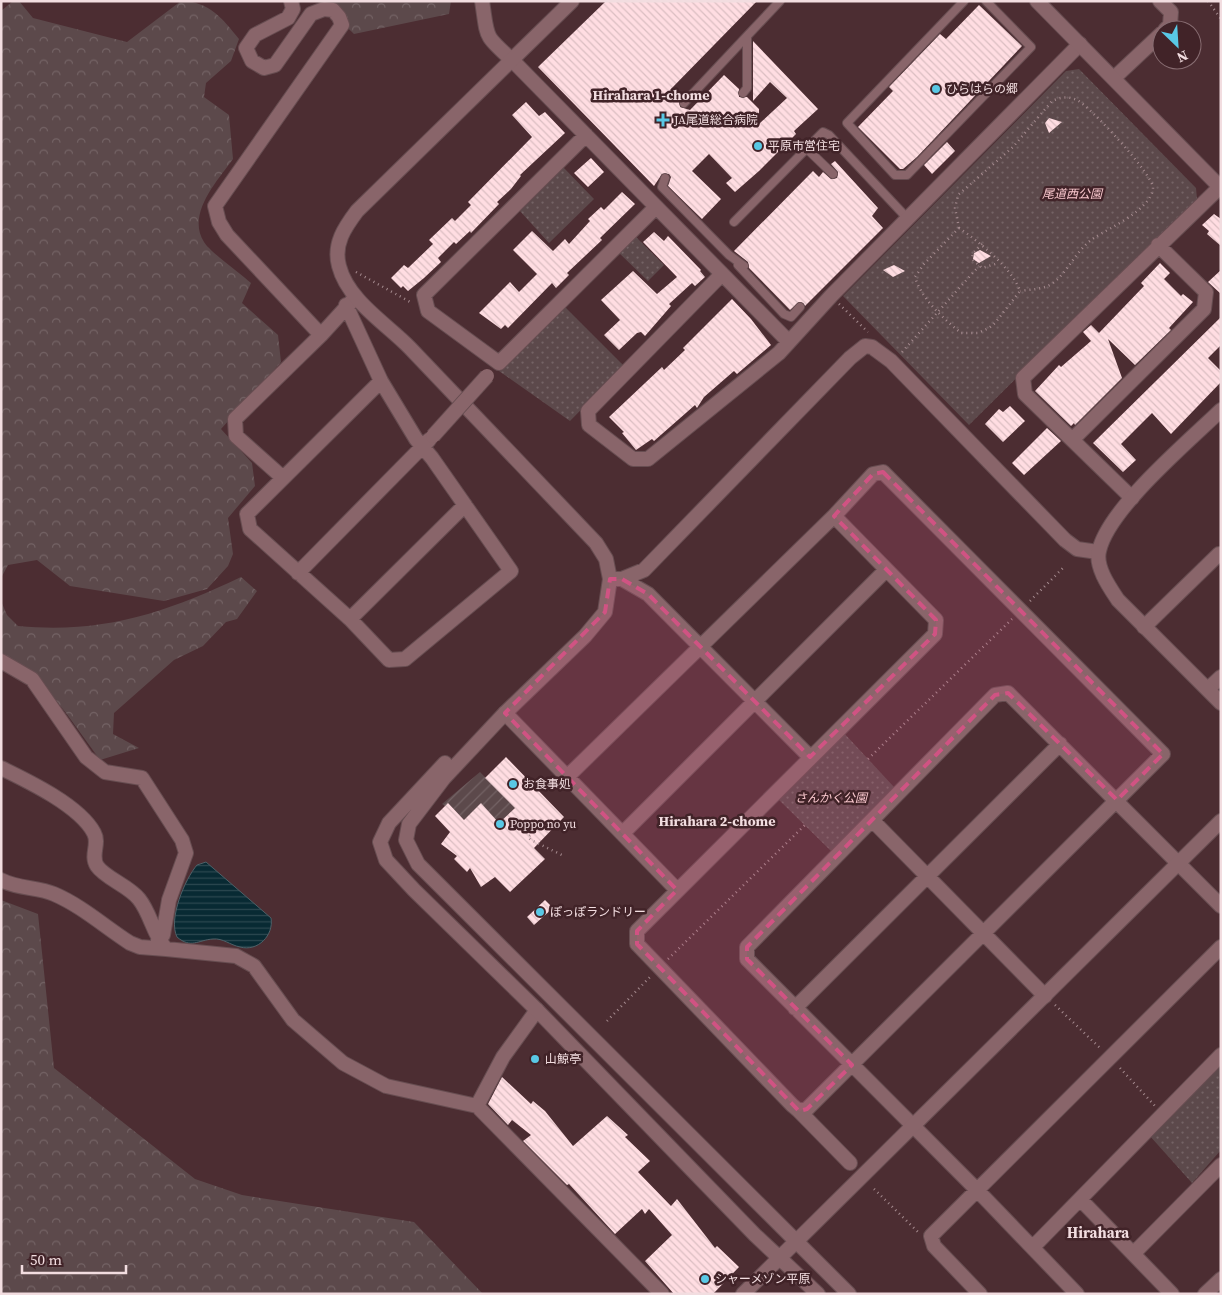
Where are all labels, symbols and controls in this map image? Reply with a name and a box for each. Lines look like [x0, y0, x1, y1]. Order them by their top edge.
north arrow [1152, 20, 1202, 70]
text: N [1174, 46, 1191, 68]
place label: ひらはらの郷 [946, 81, 1018, 97]
marker: ひらはらの郷 [930, 83, 942, 95]
district label: Hirahara 1-chome [592, 85, 710, 105]
place label: JA尾道総合病院 [673, 112, 758, 128]
marker: JA尾道総合病院 [656, 113, 670, 127]
place label: 平原市営住宅 [768, 138, 840, 154]
marker: 平原市営住宅 [752, 140, 764, 152]
park label: 尾道西公園 [1042, 186, 1104, 202]
place label: お食事処 [523, 776, 571, 792]
marker: お食事処 [507, 778, 519, 790]
park label: さんかく公園 [795, 790, 869, 806]
district label: Hirahara 2-chome [658, 811, 776, 831]
place label: Poppo no yu [510, 816, 576, 832]
marker: Poppo no yu [494, 818, 506, 830]
place label: ぽっぽランドリー [550, 904, 646, 920]
marker: ぽっぽランドリー [534, 906, 546, 918]
place label: 山鯨亭 [545, 1051, 581, 1067]
marker: 山鯨亭 [529, 1053, 541, 1065]
district label: Hirahara [1067, 1222, 1130, 1243]
scale bar [22, 1242, 126, 1274]
text: 50 m [30, 1249, 62, 1270]
place label: シャーメゾン平原 [715, 1271, 811, 1287]
marker: シャーメゾン平原 [699, 1273, 711, 1285]

